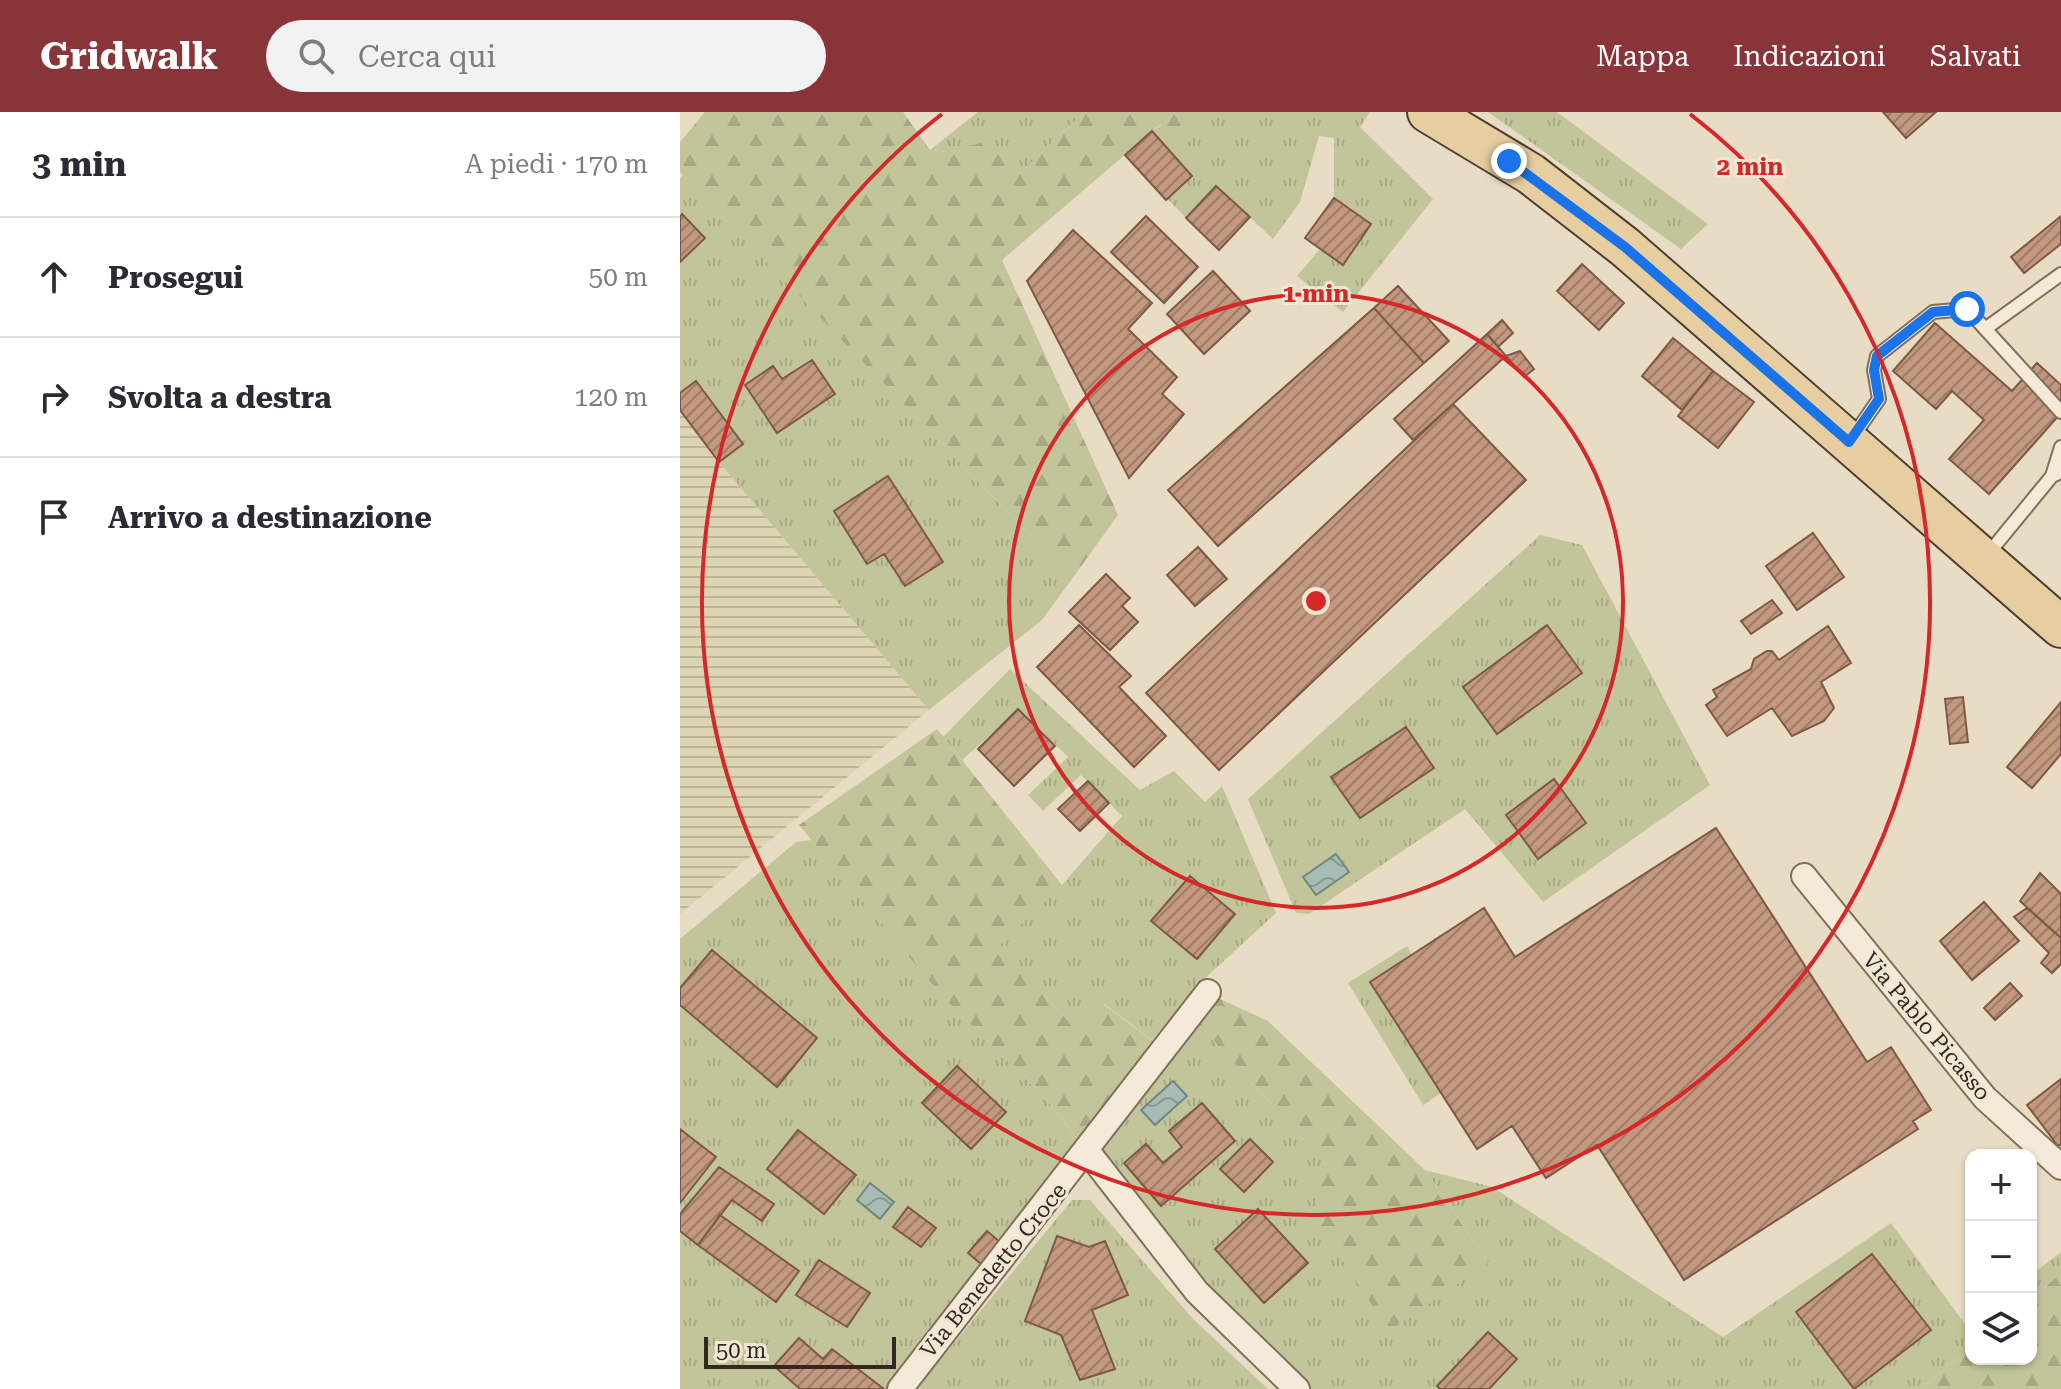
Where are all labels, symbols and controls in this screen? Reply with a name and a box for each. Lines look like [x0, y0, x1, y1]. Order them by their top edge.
search box [266, 20, 826, 92]
text: Gridwalk [40, 34, 218, 78]
icon: search [294, 34, 338, 78]
text: Cerca qui [358, 39, 496, 74]
text: Mappa [1596, 40, 1689, 73]
text: Indicazioni [1733, 40, 1886, 73]
text: Salvati [1930, 40, 2021, 73]
route end [1491, 143, 1527, 179]
text: 3 min [32, 144, 127, 184]
text: A piedi · 170 m [465, 149, 648, 179]
text: 2 min [1717, 153, 1783, 181]
icon: ahead [32, 255, 76, 299]
text: Prosegui [108, 260, 243, 295]
text: 50 m [589, 262, 648, 292]
text: 1 min [1283, 280, 1349, 308]
route start [1949, 291, 1985, 327]
icon: right [32, 375, 76, 419]
text: Svolta a destra [108, 380, 332, 415]
text: 120 m [574, 382, 648, 412]
icon: arrive [32, 495, 76, 539]
text: Arrivo a destinazione [108, 500, 432, 535]
centre of rings [1302, 587, 1330, 615]
street label: Via Pablo Picasso [1858, 947, 1996, 1105]
map controls [1965, 1149, 2037, 1365]
button: + [1965, 1149, 2037, 1221]
street label: Via Benedetto Croce [915, 1178, 1072, 1363]
button: − [1965, 1221, 2037, 1293]
button: layers [1965, 1293, 2037, 1365]
scale bar [704, 1333, 896, 1369]
text: 50 m [716, 1338, 766, 1363]

